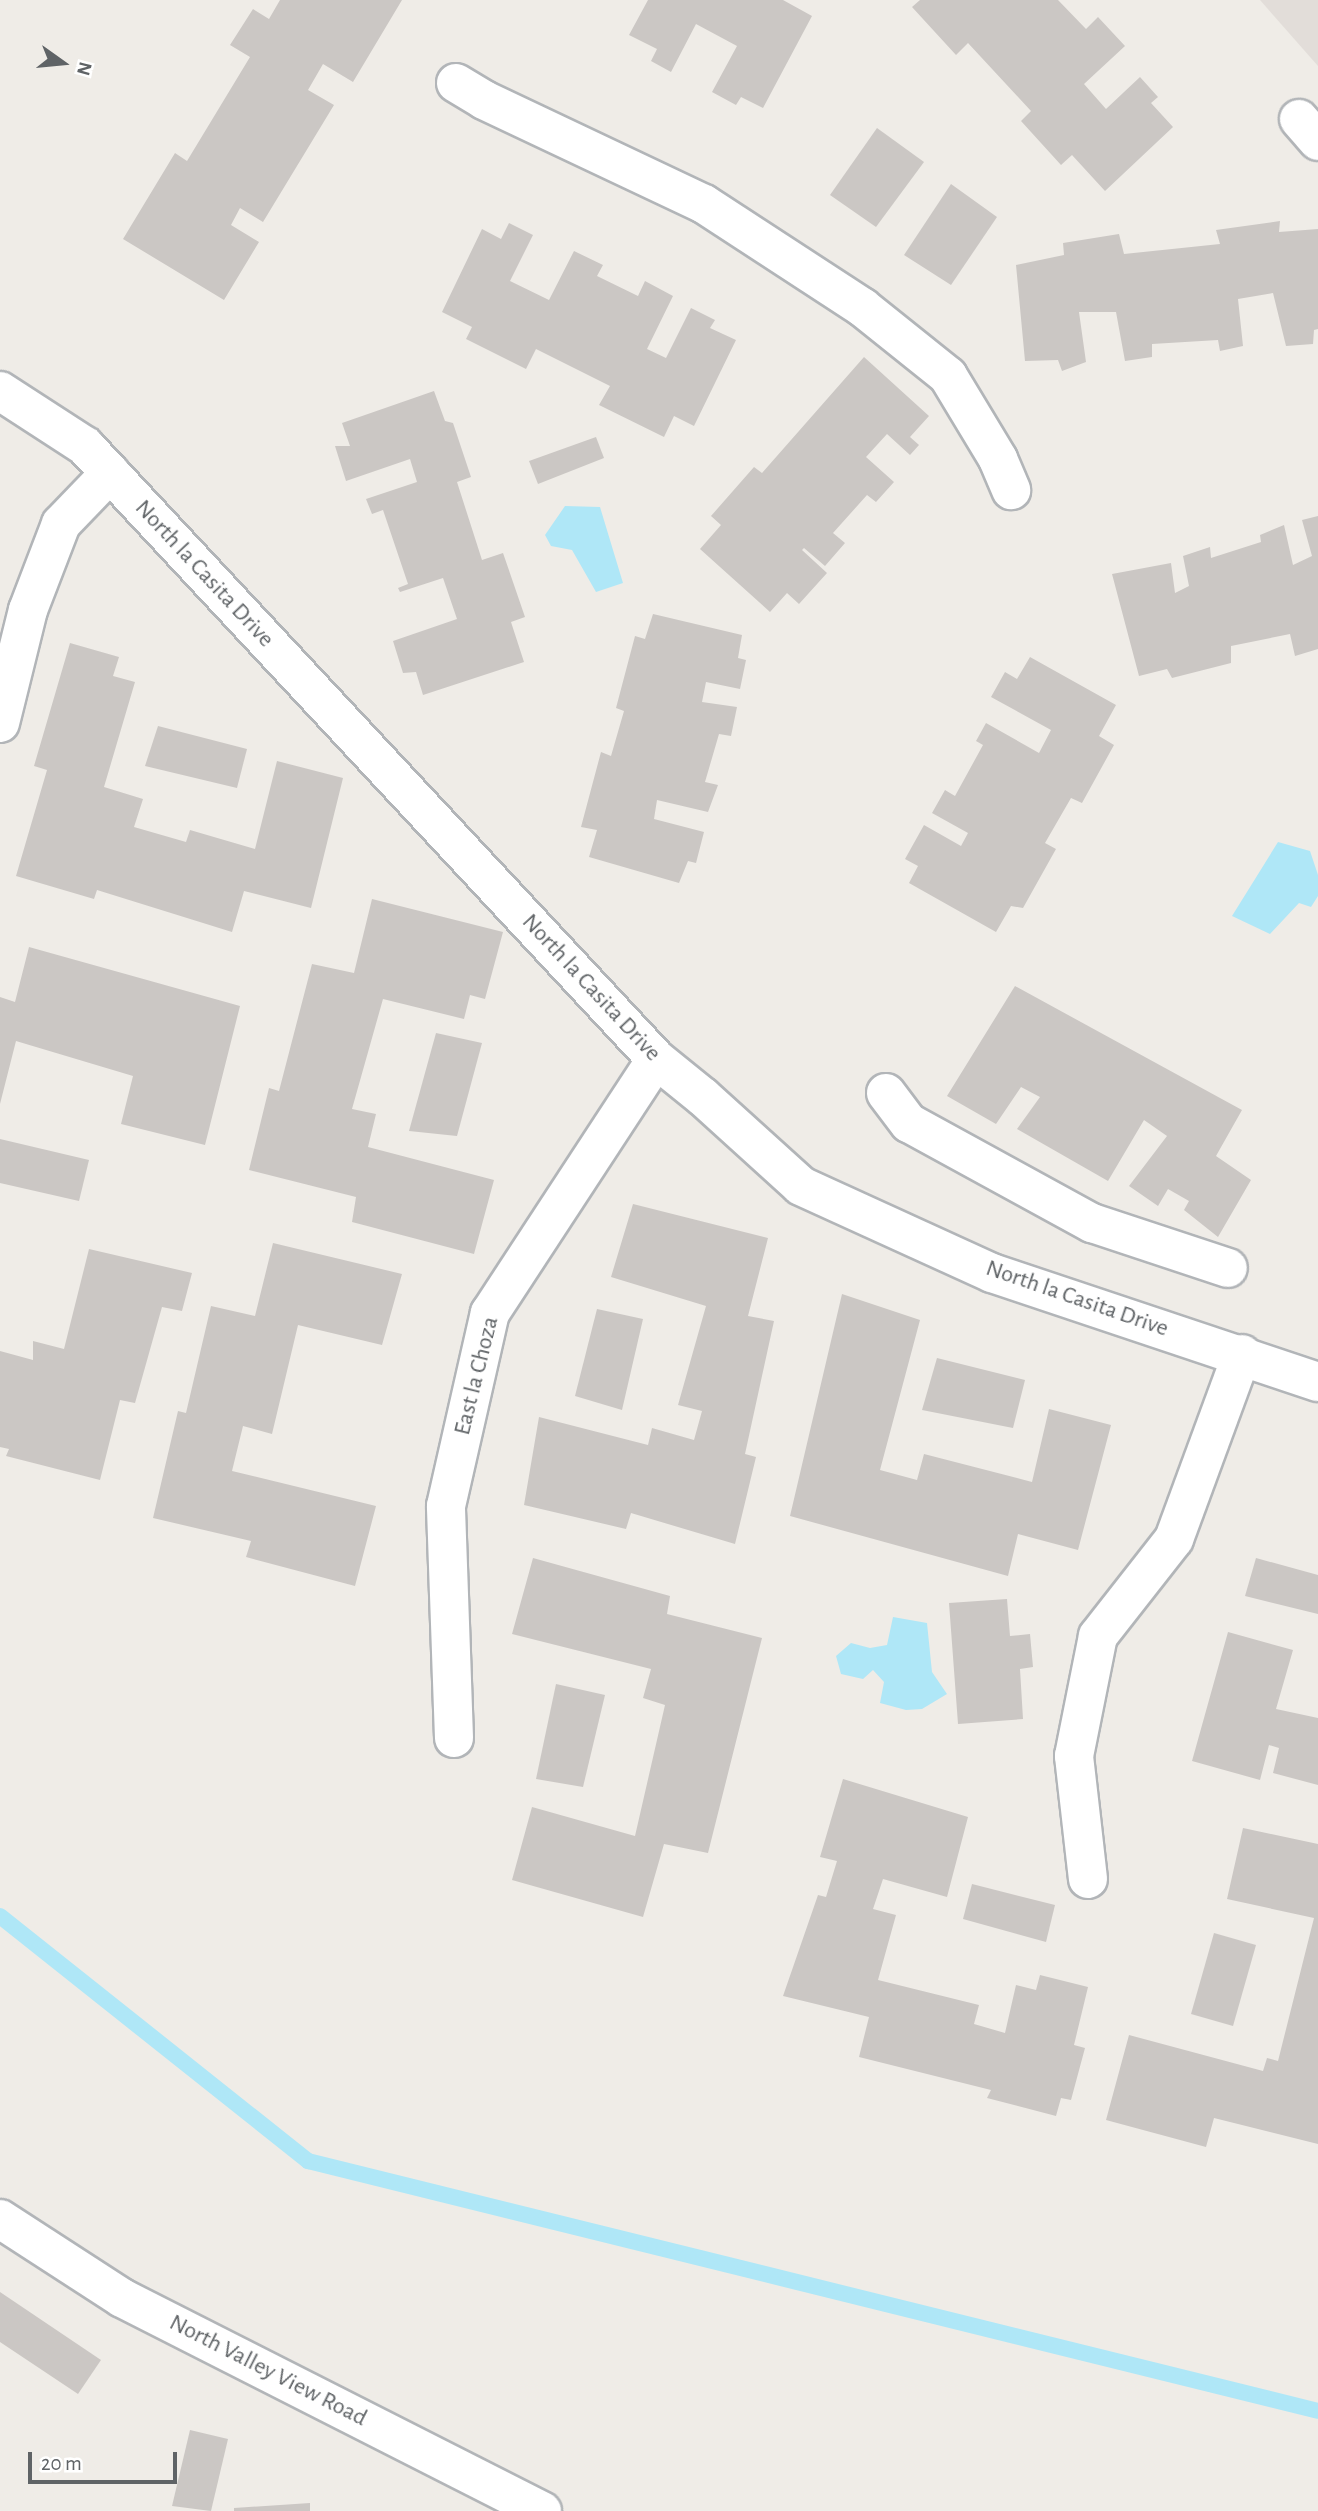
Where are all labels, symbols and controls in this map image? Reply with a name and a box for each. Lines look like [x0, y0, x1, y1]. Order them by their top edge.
north arrow [28, 28, 98, 98]
text: N [73, 60, 95, 77]
street label: North la Casita Drive [128, 494, 280, 654]
street label: North la Casita Drive [515, 908, 667, 1068]
street label: North la Casita Drive [982, 1254, 1172, 1344]
street label: East la Choza [448, 1314, 506, 1438]
street label: North Valley View Road [164, 2309, 372, 2433]
scale bar [32, 2438, 180, 2482]
text: 20 m [41, 2453, 82, 2474]

